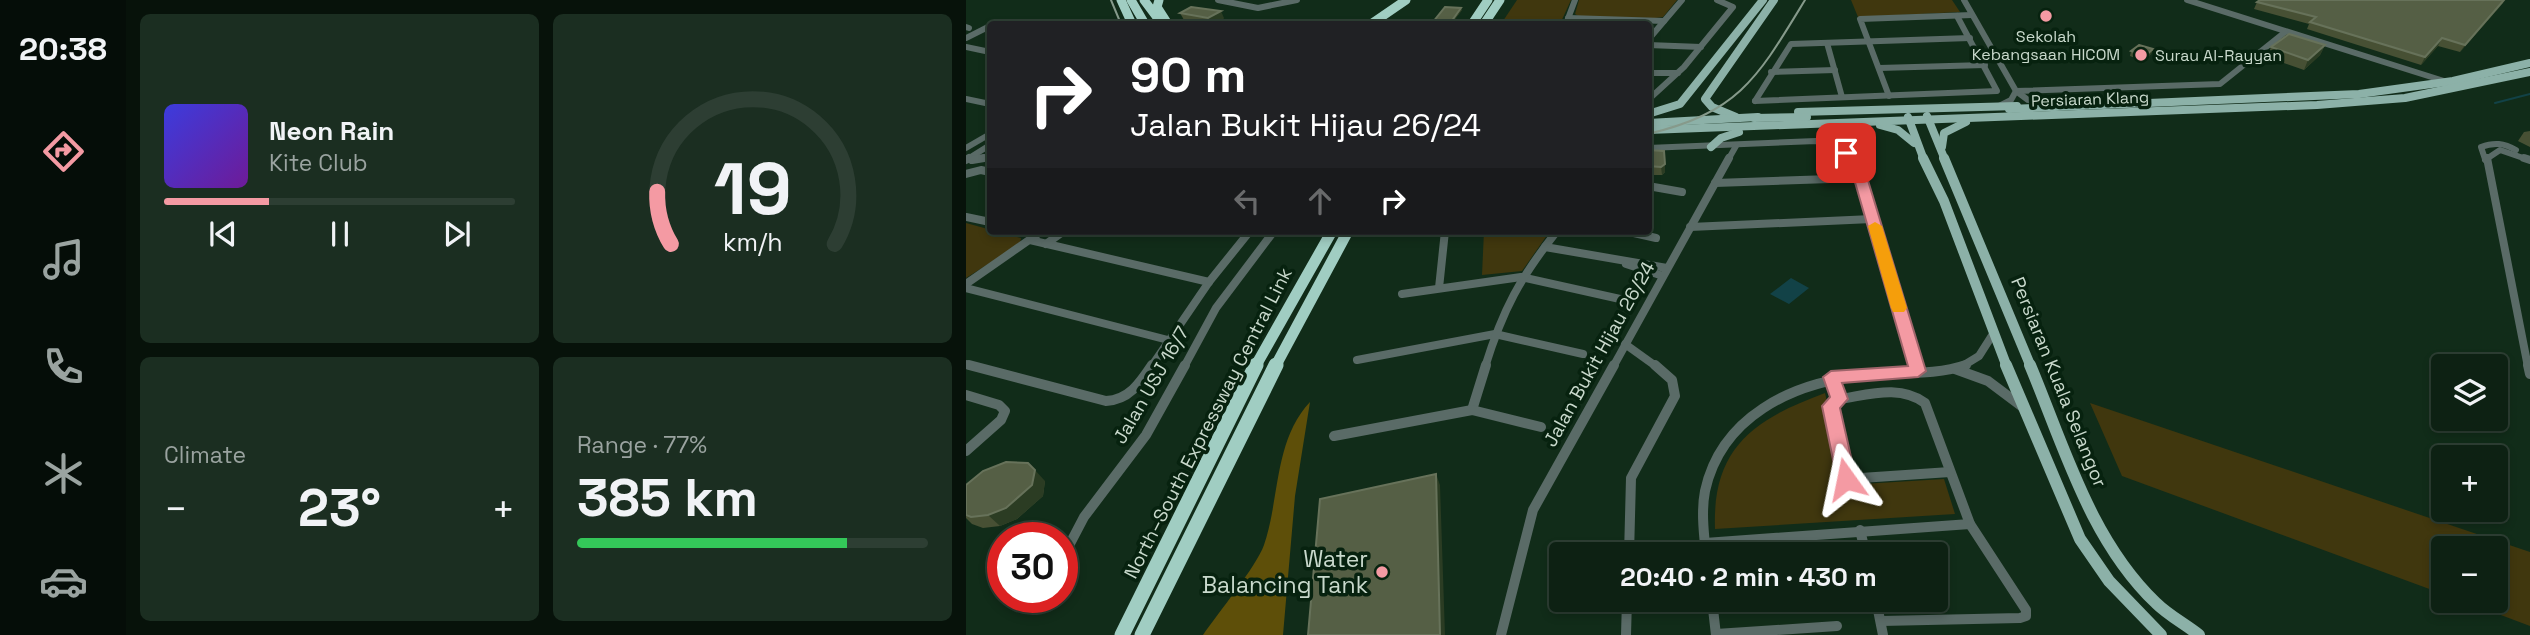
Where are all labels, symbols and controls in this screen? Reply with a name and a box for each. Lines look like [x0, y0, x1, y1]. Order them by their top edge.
marker: Sekolah Kebangsaan HICOM [2038, 8, 2054, 24]
place label: Sekolah Kebangsaan HICOM [1972, 26, 2120, 65]
text: 20:38 [19, 29, 107, 69]
text: 90 m [1130, 44, 1246, 106]
place label: Surau Al-Rayyan [2155, 45, 2282, 66]
marker: Surau Al-Rayyan [2133, 47, 2149, 63]
icon: right [1015, 49, 1106, 140]
street label: Persiaran Klang [2031, 86, 2149, 112]
text: Jalan Bukit Hijau 26/24 [1130, 105, 1481, 145]
text: Neon Rain [269, 114, 394, 148]
pin [1816, 123, 1876, 183]
icon: directions [39, 127, 88, 176]
icon: arrive [1827, 134, 1865, 172]
text: 19 [714, 143, 791, 236]
text: Kite Club [269, 148, 368, 178]
icon: left [1228, 182, 1266, 220]
icon: ahead [1301, 182, 1339, 220]
icon: right [1374, 182, 1412, 220]
icon: previous [204, 215, 242, 253]
icon: pause [321, 215, 359, 253]
icon: next [438, 215, 476, 253]
text: km/h [723, 226, 782, 258]
icon: music [39, 235, 88, 284]
street label: Jalan Bukit Hijau 26/24 [1538, 257, 1661, 451]
street label: North–South Expressway Central Link [1118, 263, 1298, 583]
street label: Persiaran Kuala Selangor [2005, 273, 2113, 491]
street label: Jalan USJ 16/7 [1107, 322, 1195, 448]
icon: phone [39, 342, 88, 391]
map controls [2431, 354, 2508, 613]
button: layers [2431, 354, 2508, 431]
text: Range · 77% [577, 430, 707, 460]
text: Climate [164, 440, 246, 470]
position arrow [1809, 442, 1883, 516]
button: + [2431, 445, 2508, 522]
icon: climate [39, 449, 88, 498]
text: 385 km [577, 465, 758, 531]
text: 23° [298, 475, 381, 541]
text: − [164, 485, 188, 533]
text: + [491, 485, 515, 533]
speed limit sign: 30 [987, 522, 1078, 613]
button: − [2431, 536, 2508, 613]
place label: Water Balancing Tank [1202, 544, 1368, 600]
icon: car [39, 557, 88, 606]
text: 20:40 · 2 min · 430 m [1620, 560, 1877, 594]
marker: Water Balancing Tank [1374, 564, 1390, 580]

